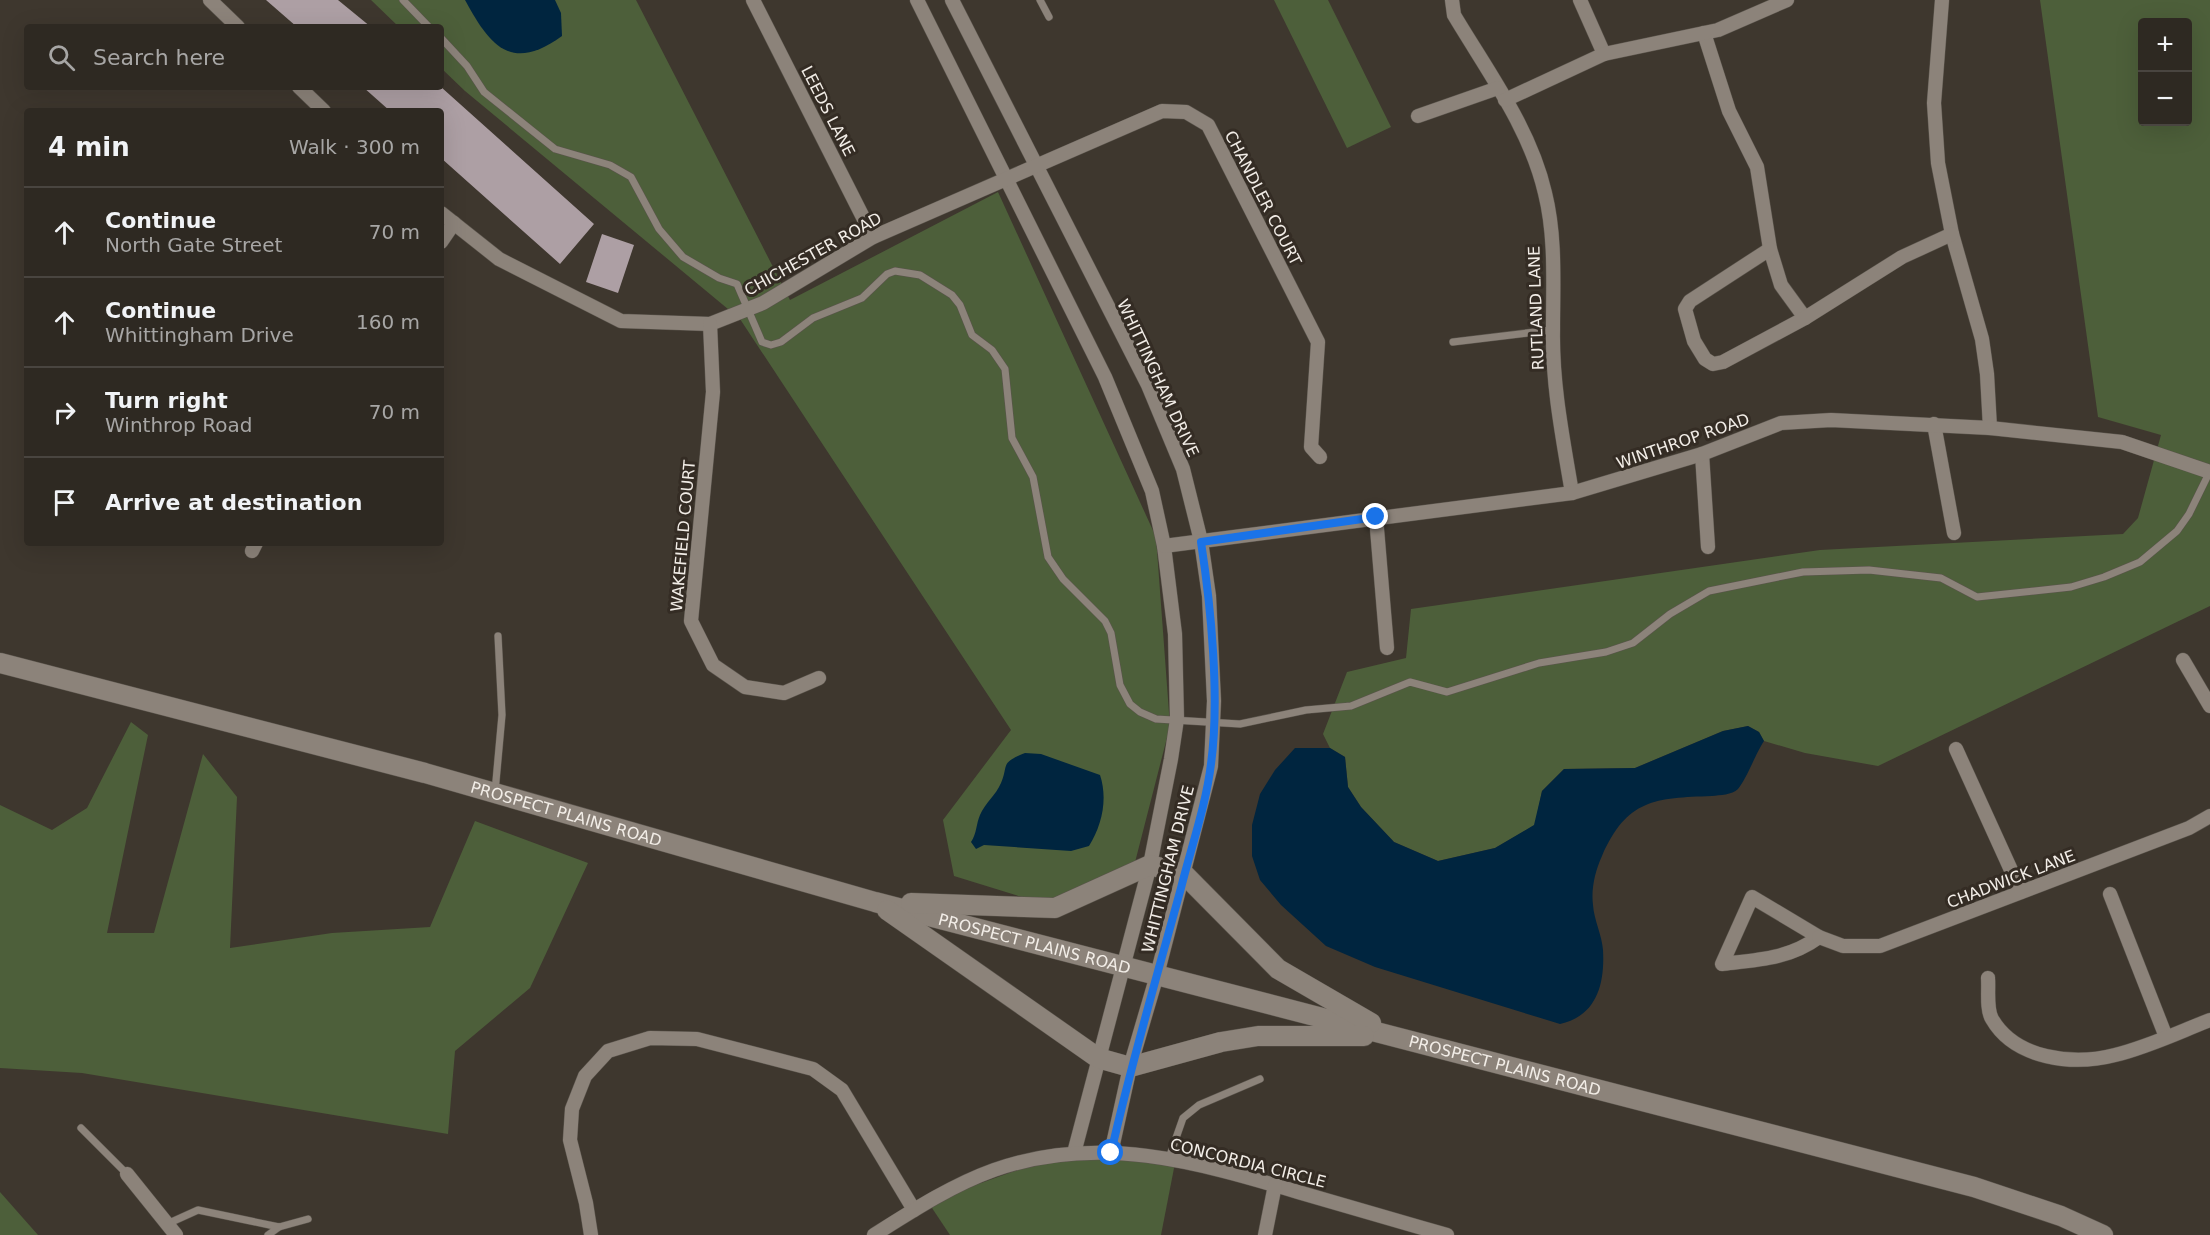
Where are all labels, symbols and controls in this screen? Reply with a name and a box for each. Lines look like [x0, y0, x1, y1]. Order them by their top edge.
map controls [2138, 18, 2192, 126]
button: + [2138, 18, 2192, 72]
search box [24, 24, 444, 90]
icon: search [45, 41, 78, 74]
text: Search here [93, 45, 225, 70]
street label: LEEDS LANE [797, 63, 859, 159]
button: − [2138, 72, 2192, 126]
street label: CHANDLER COURT [1221, 127, 1305, 269]
text: 4 min [48, 132, 130, 162]
text: Walk · 300 m [289, 135, 420, 159]
text: Continue [105, 208, 216, 233]
street label: CHICHESTER ROAD [741, 208, 885, 300]
icon: ahead [48, 216, 81, 249]
text: 70 m [369, 220, 420, 244]
text: North Gate Street [105, 233, 282, 257]
street label: RUTLAND LANE [1524, 245, 1548, 371]
street label: WHITTINGHAM DRIVE [1113, 296, 1203, 460]
text: Continue [105, 298, 216, 323]
icon: ahead [48, 306, 81, 339]
text: 160 m [356, 310, 420, 334]
text: Whittingham Drive [105, 323, 294, 347]
text: Turn right [105, 388, 228, 413]
icon: right [48, 396, 81, 429]
text: 70 m [369, 400, 420, 424]
street label: WINTHROP ROAD [1614, 409, 1752, 473]
text: Winthrop Road [105, 413, 252, 437]
street label: WAKEFIELD COURT [667, 459, 699, 613]
icon: arrive [48, 486, 81, 519]
text: Arrive at destination [105, 490, 362, 515]
route end [1362, 503, 1388, 529]
street label: PROSPECT PLAINS ROAD [469, 777, 664, 850]
street label: WHITTINGHAM DRIVE [1138, 783, 1198, 955]
street label: CHADWICK LANE [1944, 846, 2078, 912]
street label: PROSPECT PLAINS ROAD [936, 909, 1133, 977]
street label: PROSPECT PLAINS ROAD [1407, 1031, 1603, 1099]
street label: CONCORDIA CIRCLE [1168, 1134, 1328, 1192]
route start [1097, 1139, 1123, 1165]

